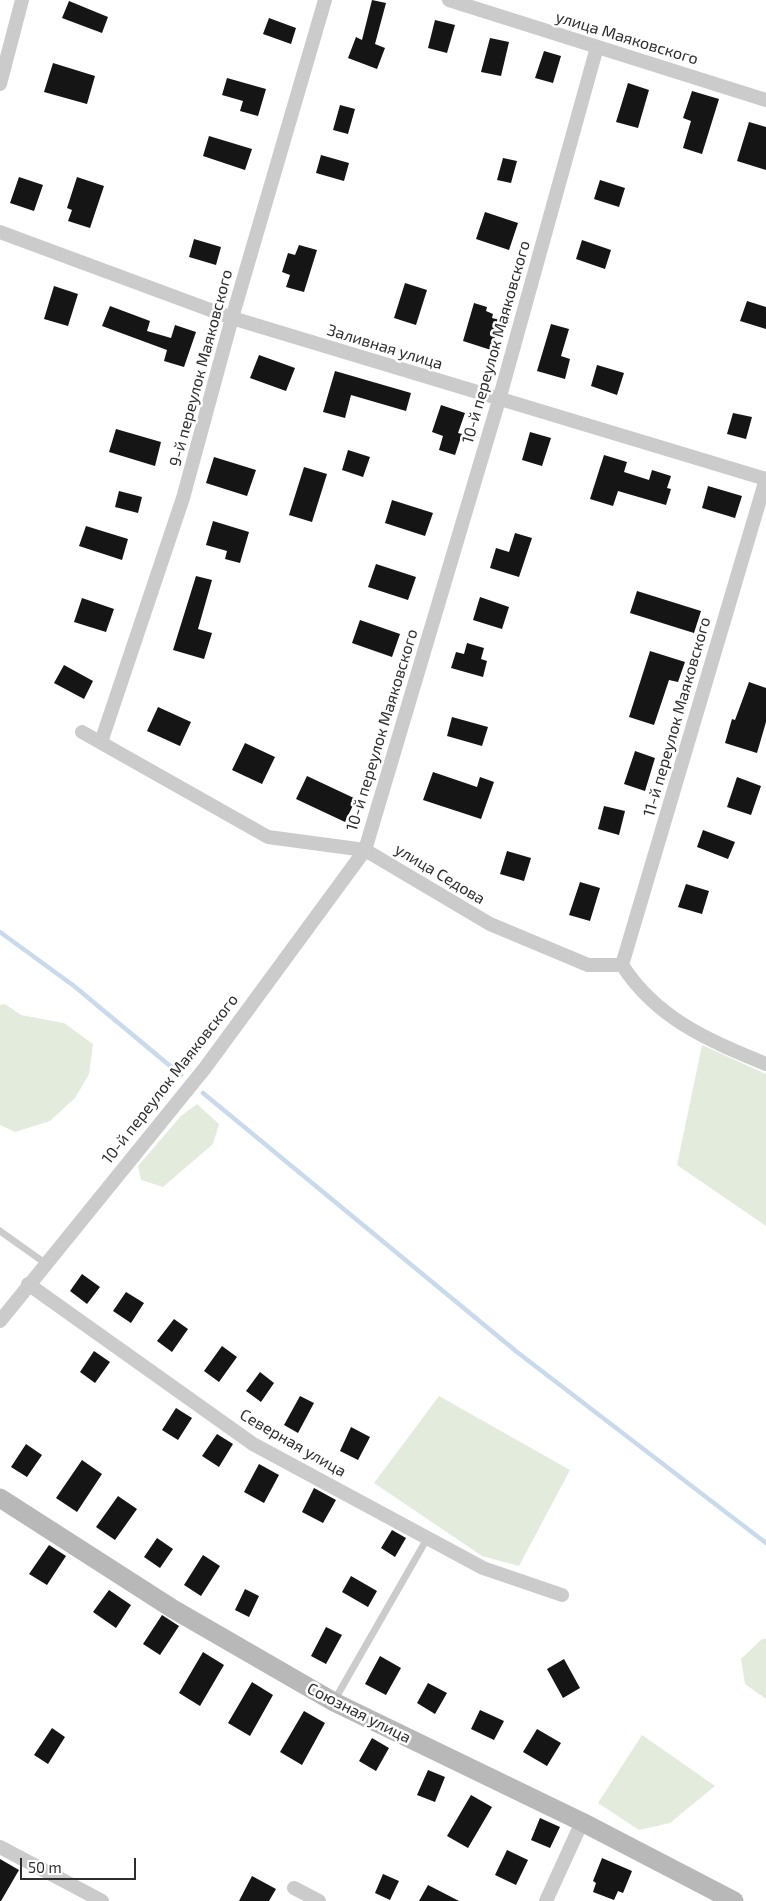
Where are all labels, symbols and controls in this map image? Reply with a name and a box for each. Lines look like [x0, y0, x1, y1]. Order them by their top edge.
street label: улица Маяковского [553, 7, 701, 69]
street label: 10-й переулок Маяковского [458, 238, 534, 446]
street label: 9-й переулок Маяковского [165, 267, 237, 469]
street label: Заливная улица [325, 320, 445, 374]
street label: 11-й переулок Маяковского [639, 615, 715, 819]
street label: 10-й переулок Маяковского [342, 627, 422, 833]
street label: улица Седова [391, 840, 489, 908]
street label: 10-й переулок Маяковского [98, 990, 242, 1168]
street label: Северная улица [236, 1405, 350, 1481]
street label: Союзная улица [304, 1679, 414, 1747]
scale bar [22, 1848, 139, 1880]
text: 50 m [28, 1858, 62, 1876]

